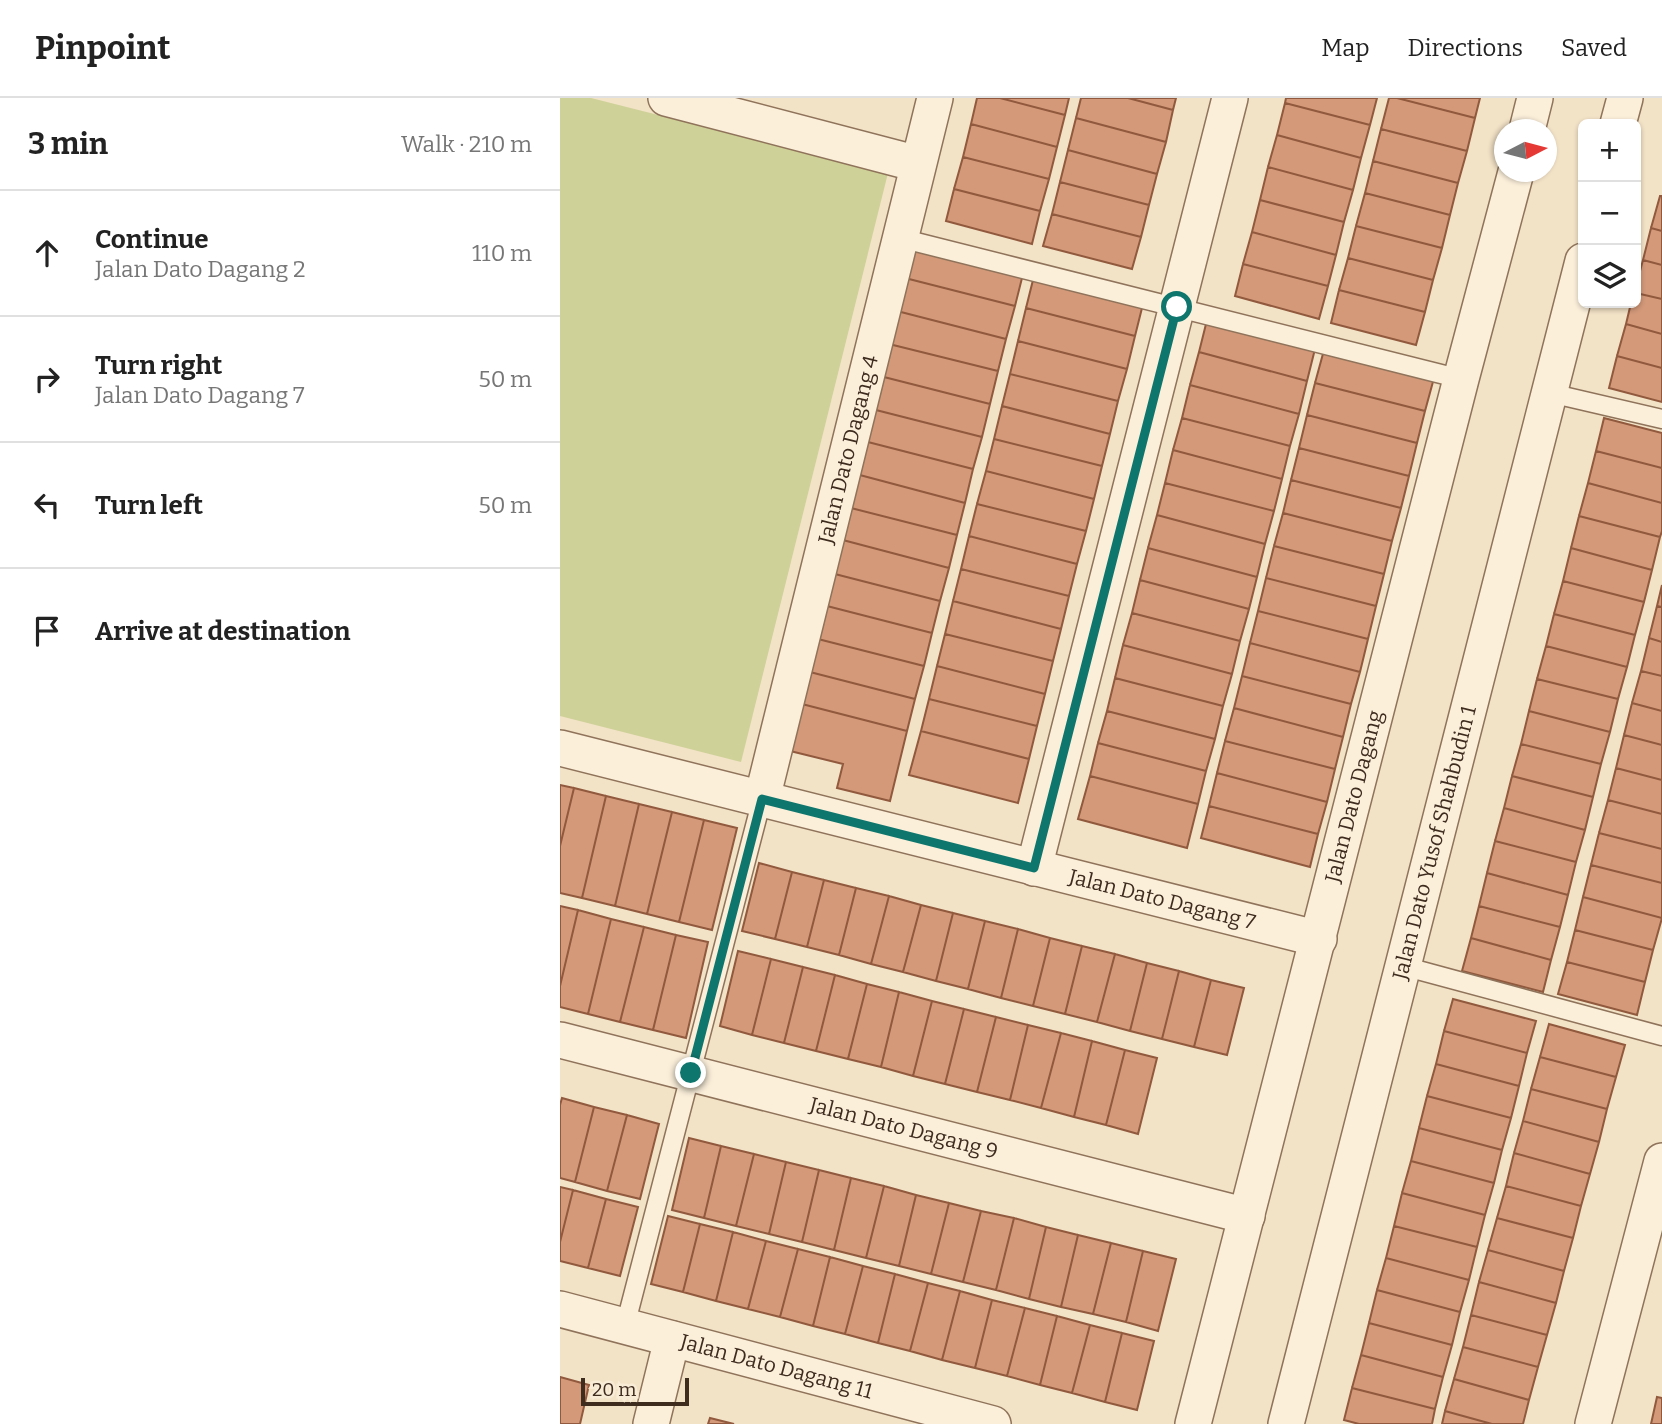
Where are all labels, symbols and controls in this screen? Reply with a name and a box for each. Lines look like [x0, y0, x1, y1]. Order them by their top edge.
text: Pinpoint [35, 28, 171, 68]
text: Map [1321, 34, 1370, 62]
text: Directions [1408, 34, 1523, 62]
text: Saved [1561, 34, 1627, 62]
north arrow [1494, 119, 1557, 182]
map controls [1578, 119, 1641, 308]
button: + [1578, 119, 1641, 182]
text: 3 min [28, 126, 108, 162]
text: Walk · 210 m [401, 130, 532, 158]
button: − [1578, 182, 1641, 245]
text: Continue [95, 224, 209, 255]
icon: ahead [28, 234, 66, 272]
text: 110 m [472, 239, 532, 267]
button: layers [1578, 245, 1641, 308]
text: Jalan Dato Dagang 2 [95, 255, 306, 283]
route start [1161, 291, 1192, 322]
text: Turn right [95, 350, 222, 381]
street label: Jalan Dato Dagang 4 [812, 353, 884, 547]
icon: right [28, 360, 66, 398]
text: 50 m [478, 365, 532, 393]
text: Jalan Dato Dagang 7 [95, 381, 305, 409]
icon: left [28, 486, 66, 524]
text: Turn left [95, 490, 203, 521]
text: 50 m [478, 491, 532, 519]
icon: arrive [28, 612, 66, 650]
text: Arrive at destination [95, 616, 350, 647]
street label: Jalan Dato Yusof Shahbudin 1 [1387, 702, 1482, 983]
street label: Jalan Dato Dagang [1319, 707, 1389, 886]
street label: Jalan Dato Dagang 7 [1065, 863, 1259, 936]
route end [675, 1057, 706, 1088]
street label: Jalan Dato Dagang 9 [806, 1091, 1001, 1165]
street label: Jalan Dato Dagang 11 [677, 1328, 876, 1405]
scale bar [581, 1375, 690, 1407]
text: 20 m [592, 1378, 636, 1401]

